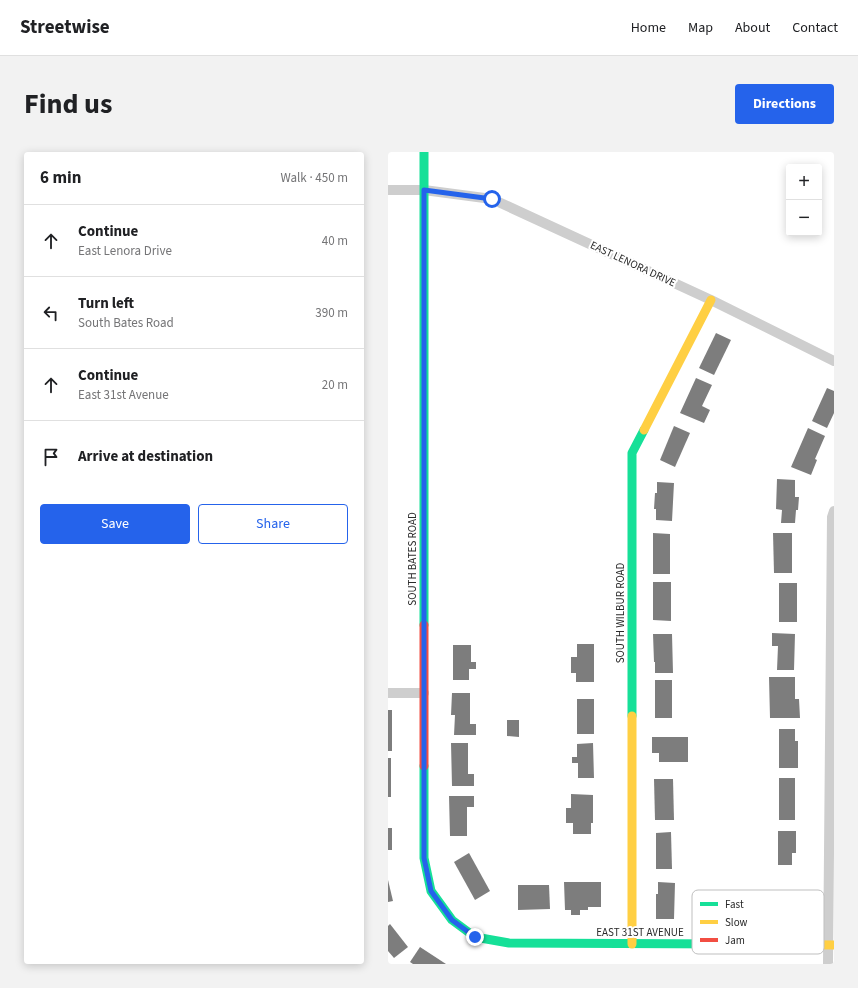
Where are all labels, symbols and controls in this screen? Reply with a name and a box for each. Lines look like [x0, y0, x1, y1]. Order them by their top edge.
text: Streetwise [20, 14, 110, 41]
text: Home [631, 18, 666, 38]
text: Map [688, 18, 713, 38]
text: About [735, 18, 770, 38]
text: Contact [792, 18, 838, 38]
text: Find us [24, 84, 112, 124]
button: Directions [735, 84, 834, 124]
map controls [786, 164, 822, 236]
button: + [786, 164, 822, 200]
text: 6 min [40, 166, 81, 190]
text: Walk · 450 m [280, 169, 348, 187]
route start [483, 190, 501, 208]
button: − [786, 200, 822, 236]
text: Continue [78, 221, 138, 242]
icon: ahead [40, 230, 62, 252]
text: 40 m [322, 232, 348, 250]
street label: EAST LENORA DRIVE [588, 238, 678, 291]
text: East Lenora Drive [78, 242, 172, 260]
text: Turn left [78, 293, 134, 314]
icon: left [40, 302, 62, 324]
text: 390 m [315, 304, 348, 322]
text: South Bates Road [78, 314, 174, 332]
text: Continue [78, 365, 138, 386]
icon: ahead [40, 374, 62, 396]
text: 20 m [322, 376, 348, 394]
text: East 31st Avenue [78, 386, 169, 404]
icon: arrive [40, 446, 62, 468]
text: Arrive at destination [78, 446, 213, 467]
button: Save [40, 504, 190, 544]
button: Share [198, 504, 348, 544]
street label: SOUTH BATES ROAD [405, 512, 420, 606]
street label: SOUTH WILBUR ROAD [613, 562, 628, 663]
legend [692, 890, 824, 954]
text: Fast [725, 897, 744, 912]
text: Slow [725, 915, 748, 930]
street label: EAST 31ST AVENUE [596, 925, 684, 940]
route end [466, 928, 484, 946]
text: Jam [725, 933, 745, 948]

